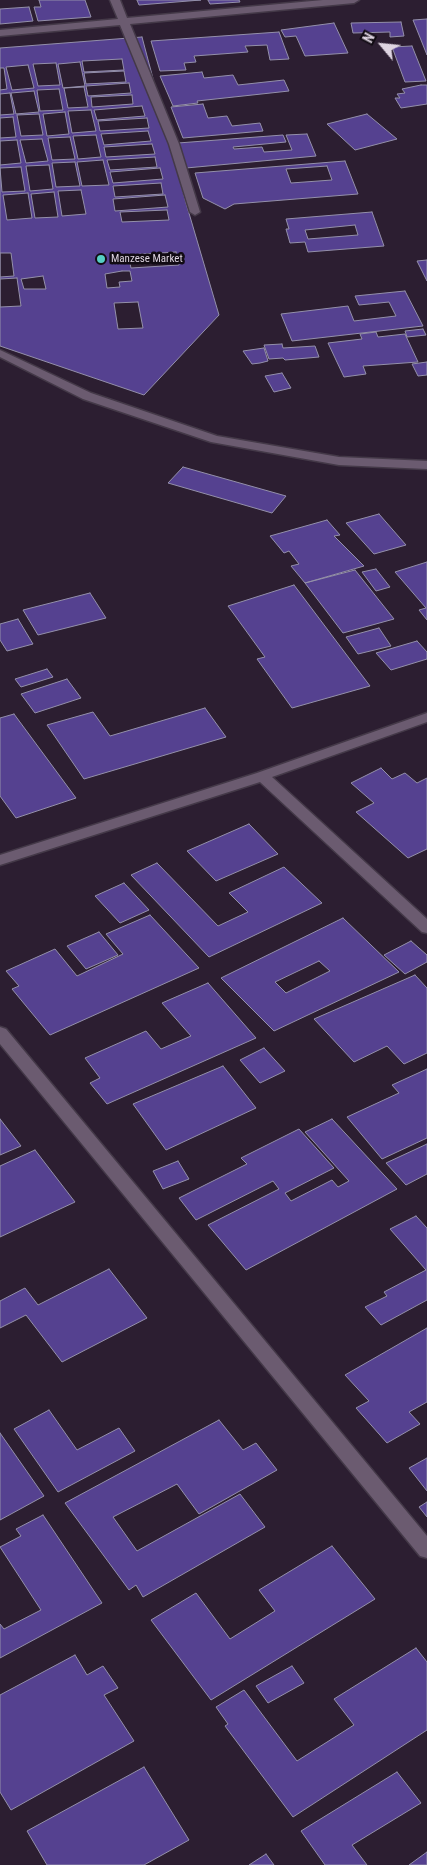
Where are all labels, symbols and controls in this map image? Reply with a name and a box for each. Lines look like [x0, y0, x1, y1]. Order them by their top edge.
north arrow [357, 20, 407, 70]
text: N [360, 30, 378, 46]
place label: Manzese Market [111, 252, 183, 266]
marker: Manzese Market [95, 253, 107, 265]

